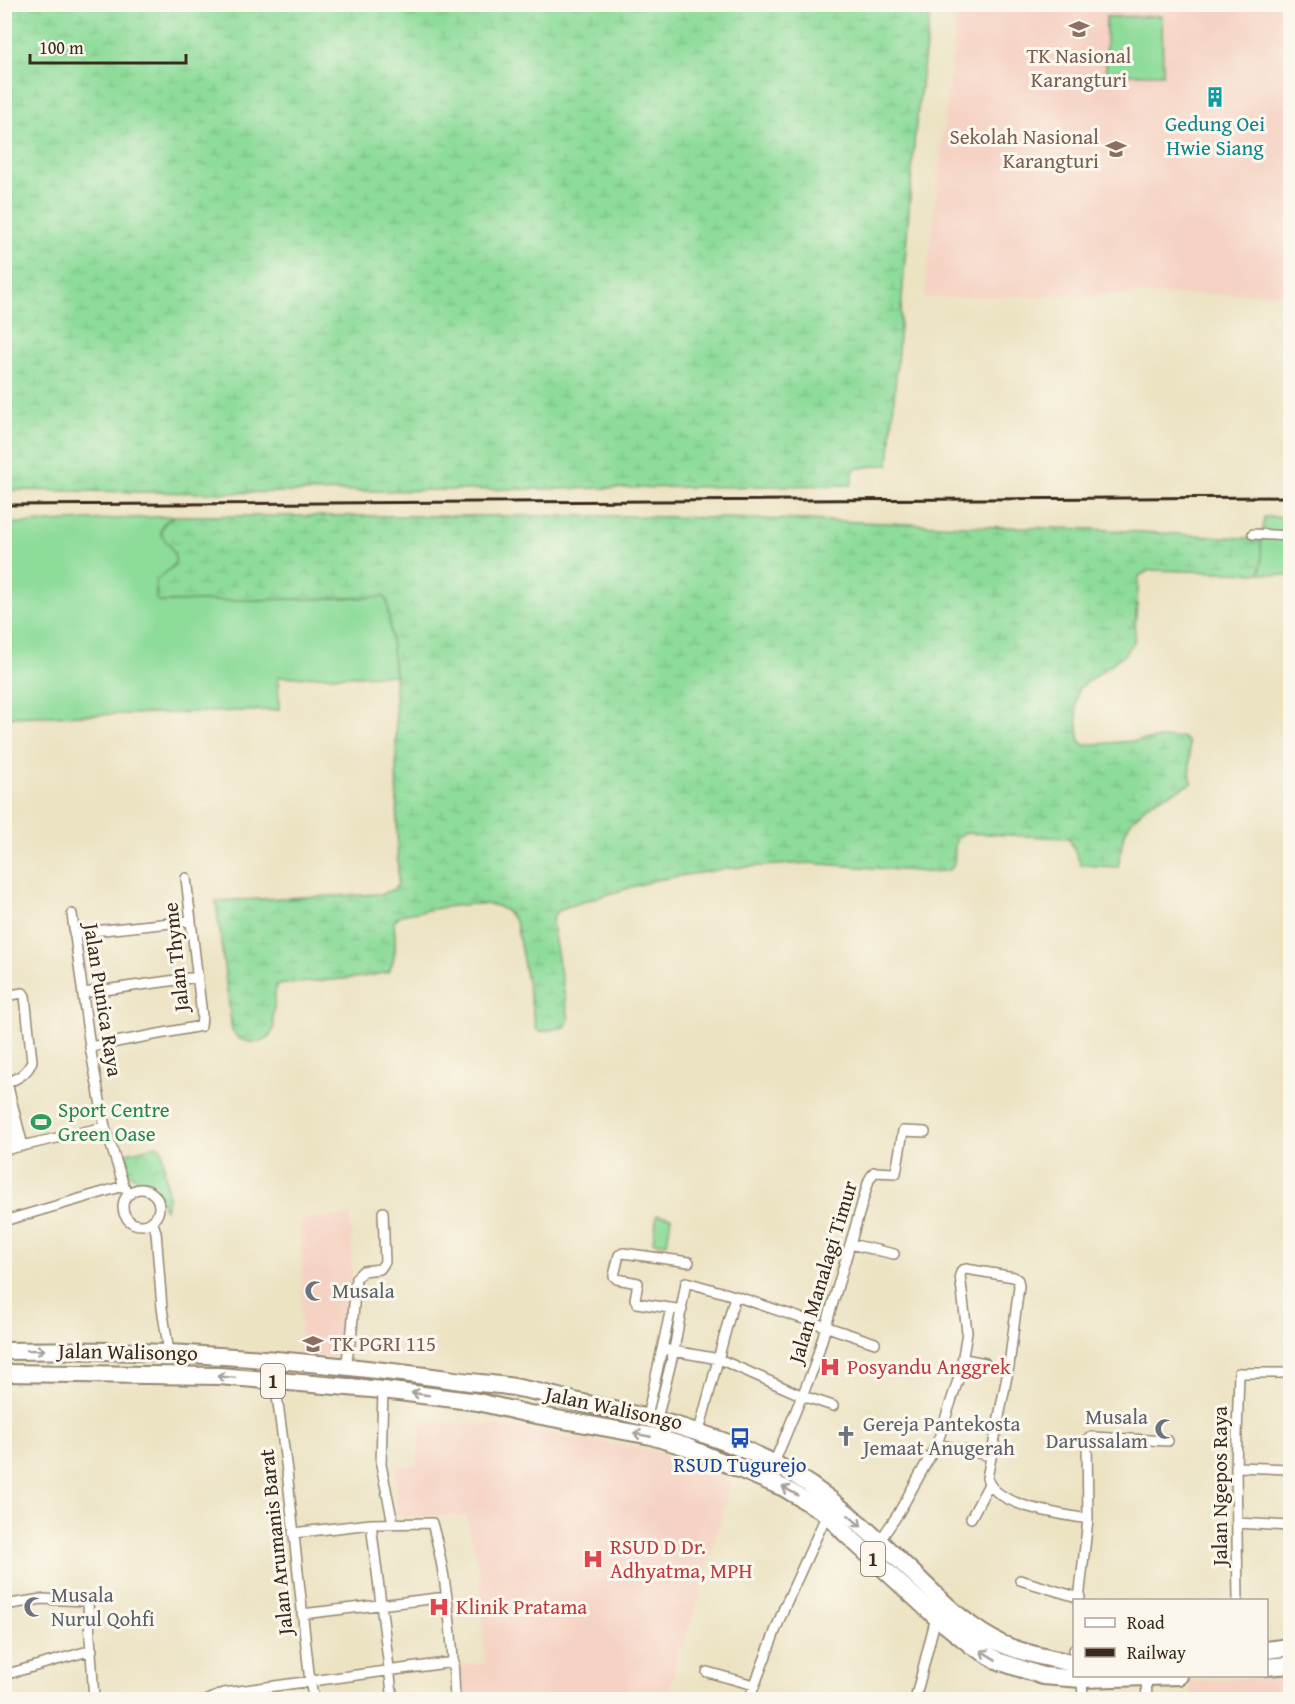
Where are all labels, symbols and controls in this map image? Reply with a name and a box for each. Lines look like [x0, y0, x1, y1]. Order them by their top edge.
school or university icon: TK Nasional Karangturi [1067, 17, 1091, 41]
scale bar [30, 27, 186, 65]
text: 100 m [39, 34, 84, 61]
place label: TK Nasional Karangturi [1026, 40, 1132, 95]
building icon: Gedung Oei Hwie Siang [1203, 85, 1227, 109]
place label: Gedung Oei Hwie Siang [1165, 108, 1265, 163]
place label: Sekolah Nasional Karangturi [949, 121, 1099, 176]
school or university icon: Sekolah Nasional Karangturi [1104, 137, 1128, 161]
street label: Jalan Thyme [154, 901, 197, 1016]
street label: Jalan Punica Raya [76, 918, 131, 1079]
place label: Sport Centre Green Oase [58, 1094, 170, 1149]
sports icon: Sport Centre Green Oase [29, 1110, 53, 1134]
street label: Jalan Manalagi Timur [779, 1177, 865, 1370]
place label: Musala [332, 1275, 395, 1306]
mosque icon: Musala [303, 1279, 327, 1303]
place label: TK PGRI 115 [330, 1328, 436, 1359]
school or university icon: TK PGRI 115 [301, 1332, 325, 1356]
street label: Jalan Walisongo [55, 1335, 198, 1368]
one-way arrow [25, 1344, 45, 1356]
place label: Posyandu Anggrek [847, 1351, 1011, 1382]
hospital icon: Posyandu Anggrek [818, 1355, 842, 1379]
road number: 1 [261, 1364, 285, 1398]
one-way arrow [217, 1371, 236, 1382]
street label: Jalan Walisongo [540, 1377, 686, 1437]
one-way arrow [411, 1389, 431, 1400]
place label: Musala Darussalam [1046, 1401, 1148, 1456]
street label: Jalan Ngepos Raya [1204, 1406, 1235, 1569]
place label: Gereja Pantekosta Jemaat Anugerah [860, 1408, 1021, 1463]
mosque icon: Musala Darussalam [1153, 1417, 1177, 1441]
church icon: Gereja Pantekosta Jemaat Anugerah [834, 1424, 858, 1448]
bus stop icon: RSUD Tugurejo [728, 1426, 752, 1450]
one-way arrow [632, 1429, 652, 1440]
street label: Jalan Arumanis Barat [250, 1447, 301, 1640]
place label: RSUD Tugurejo [673, 1449, 807, 1480]
one-way arrow [782, 1485, 799, 1497]
one-way arrow [847, 1514, 862, 1528]
place label: RSUD D Dr. Adhyatma, MPH [610, 1531, 753, 1586]
road number: 1 [861, 1542, 885, 1576]
hospital icon: RSUD D Dr. Adhyatma, MPH [581, 1547, 605, 1571]
place label: Musala Nurul Qohfi [51, 1579, 155, 1634]
place label: Klinik Pratama [456, 1591, 587, 1622]
mosque icon: Musala Nurul Qohfi [22, 1595, 46, 1619]
hospital icon: Klinik Pratama [427, 1595, 451, 1619]
legend [1073, 1599, 1268, 1677]
text: Road [1127, 1609, 1165, 1636]
text: Railway [1127, 1639, 1186, 1666]
one-way arrow [980, 1649, 997, 1661]

